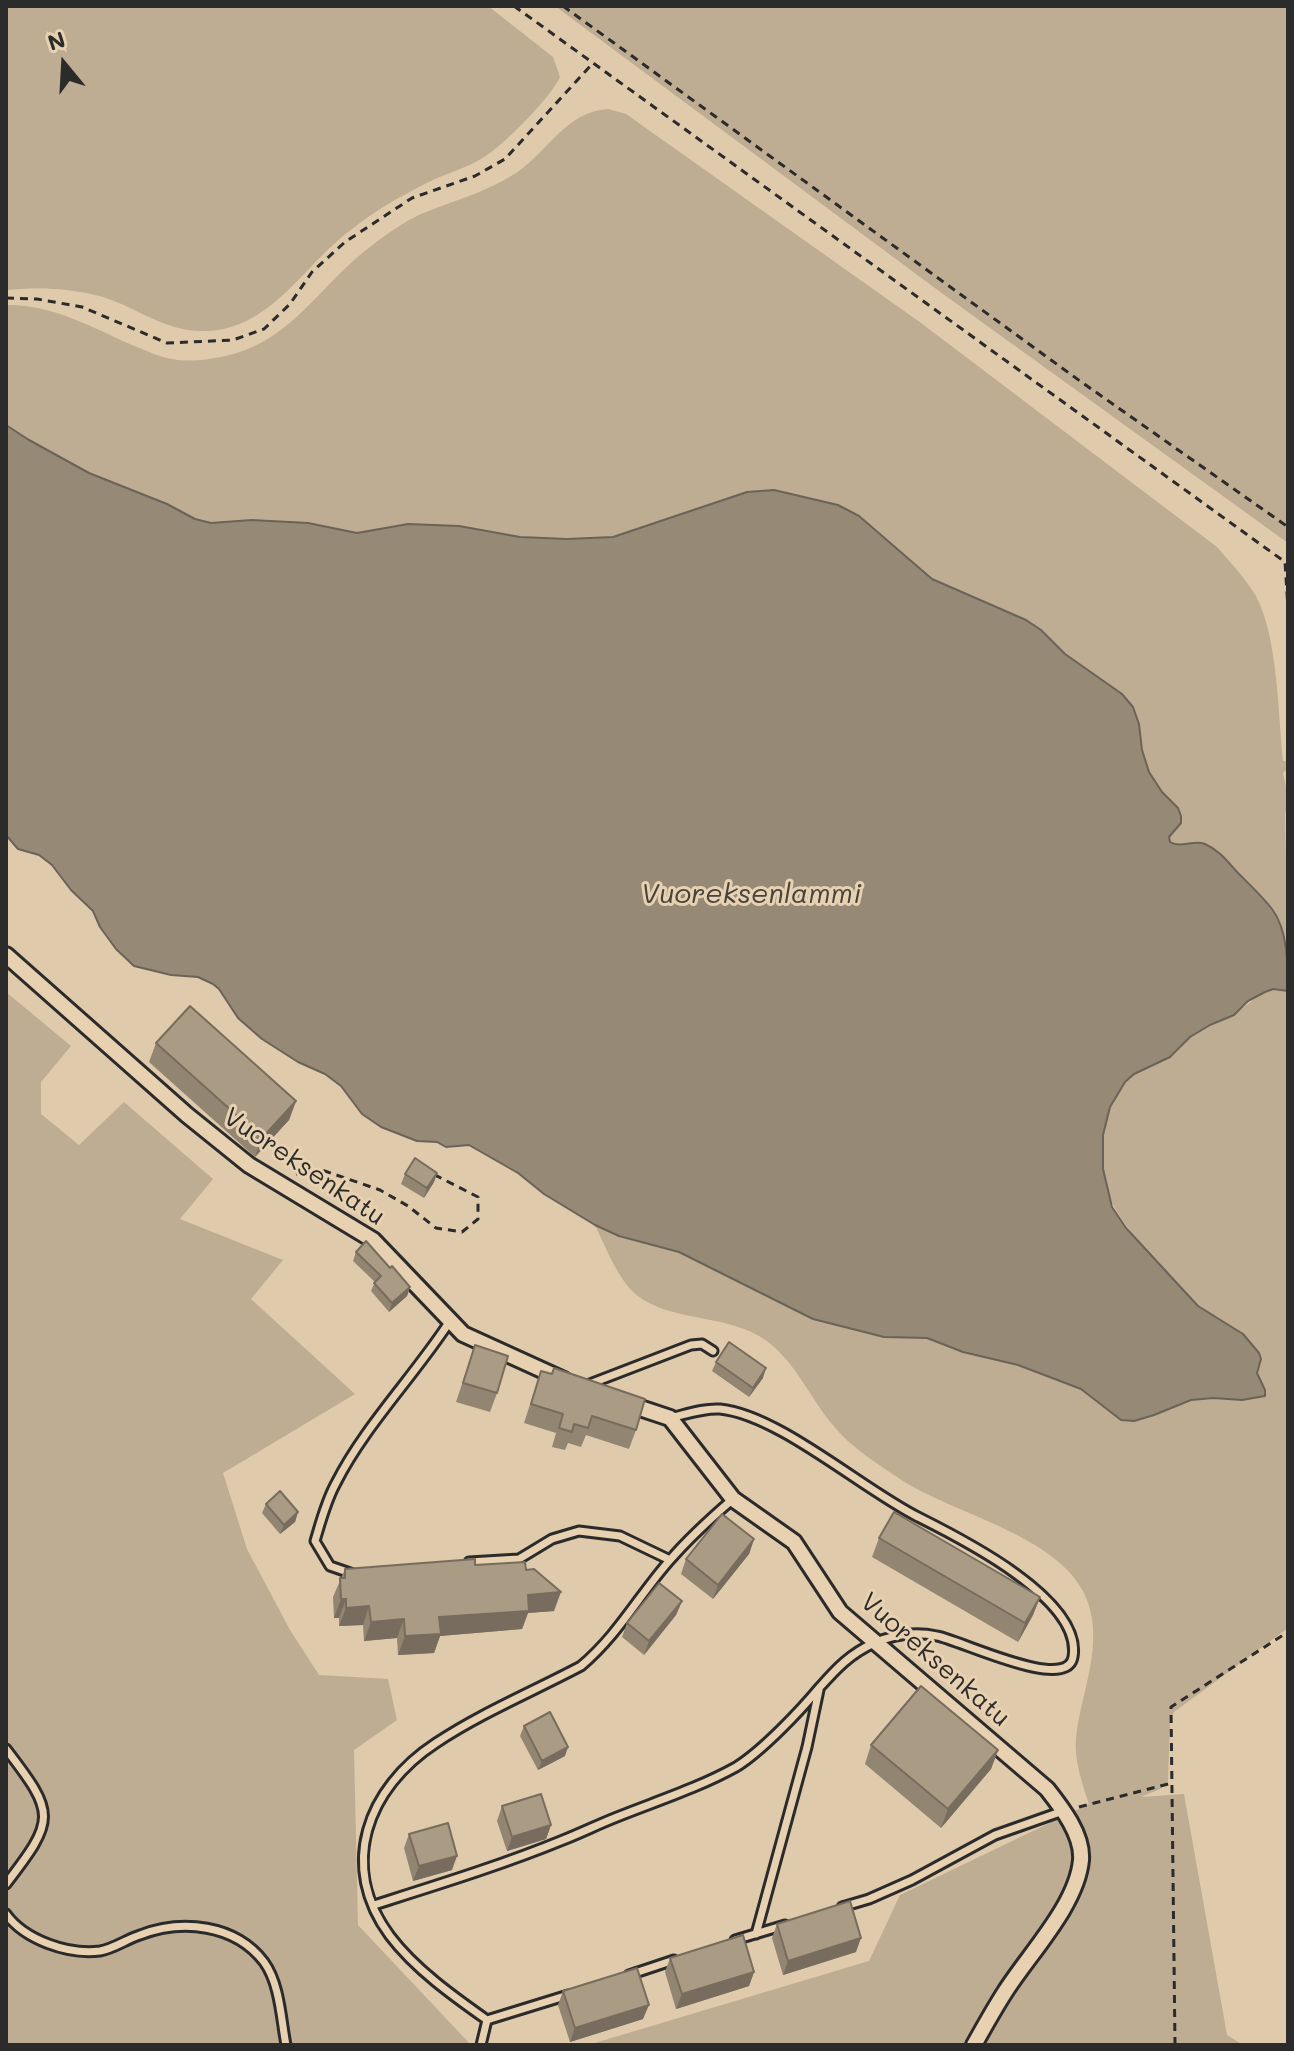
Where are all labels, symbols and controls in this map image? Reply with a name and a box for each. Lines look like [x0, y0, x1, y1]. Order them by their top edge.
north arrow [24, 24, 104, 104]
text: N [44, 24, 69, 57]
water label: Vuoreksenlammi [640, 877, 862, 911]
street label: Vuoreksenkatu [217, 1101, 391, 1233]
street label: Vuoreksenkatu [854, 1587, 1016, 1733]

